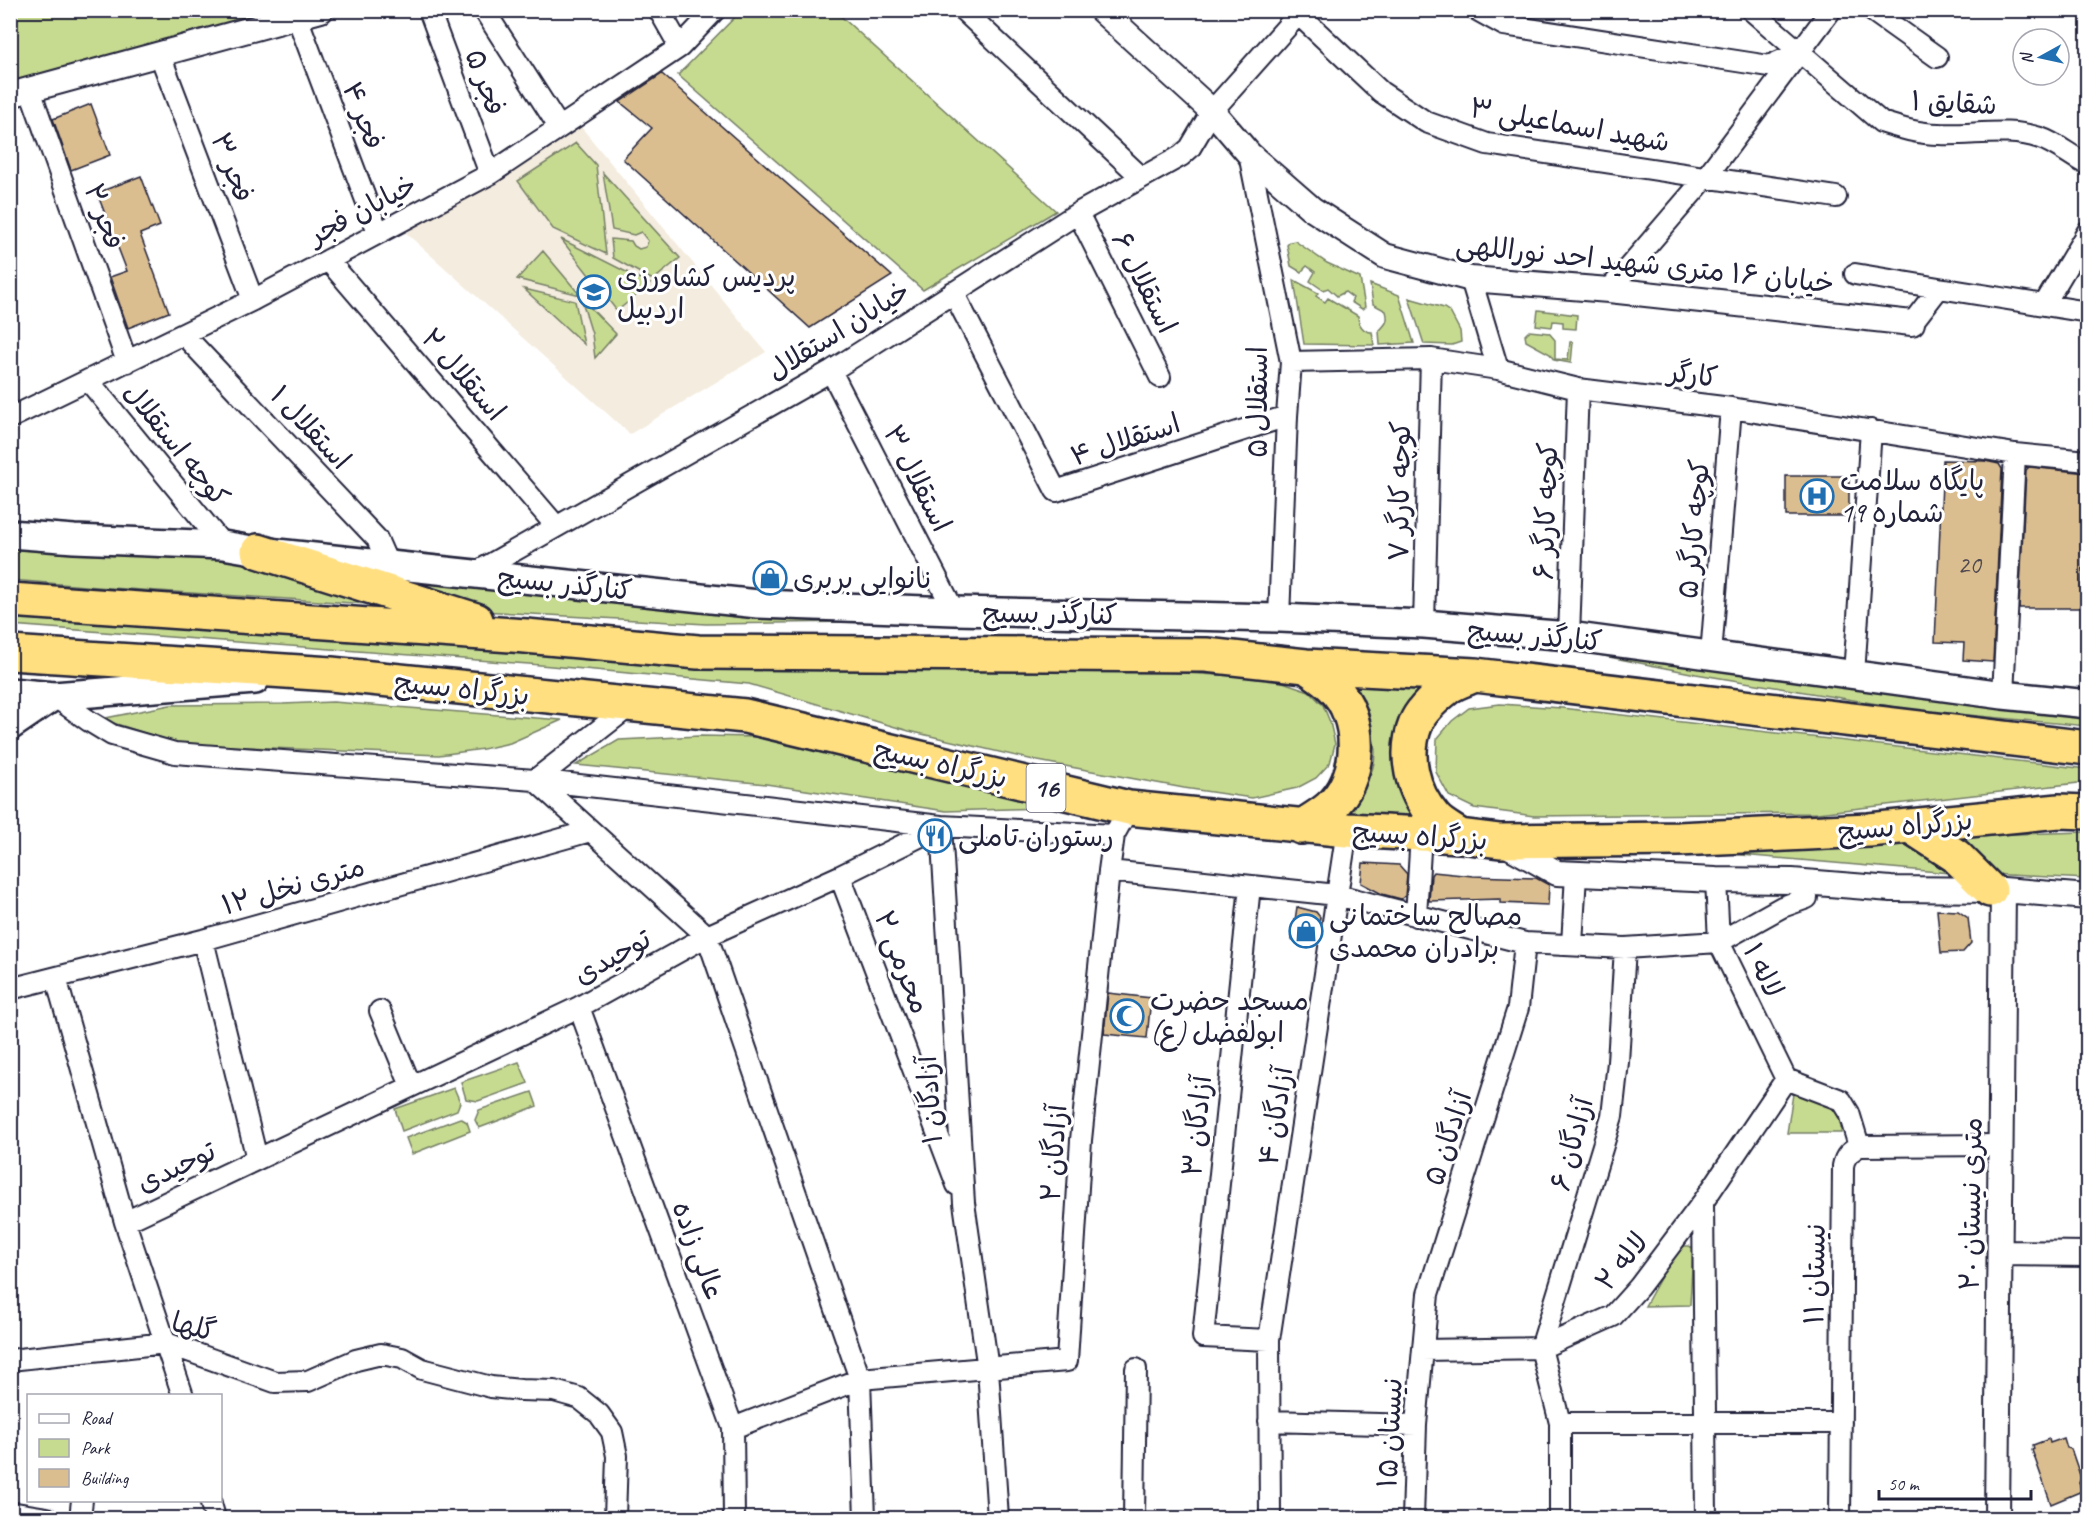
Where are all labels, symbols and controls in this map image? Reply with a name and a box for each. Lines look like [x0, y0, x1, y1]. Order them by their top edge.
north arrow [2011, 27, 2071, 87]
street label: فجر ۵ [457, 44, 514, 120]
text: N [2016, 50, 2038, 65]
street label: فجر ۴ [335, 76, 392, 154]
street label: شقایق ۱ [1910, 83, 1998, 122]
street label: شهید اسماعیلی ۳ [1467, 90, 1673, 159]
street label: فجر ۳ [203, 128, 262, 207]
street label: خیابان فجر [300, 166, 422, 253]
street label: فجر ۲ [77, 179, 132, 254]
street label: استقلال ۶ [1104, 226, 1185, 339]
street label: خیابان ۱۶ متری شهید احد نوراللهی [1454, 226, 1836, 302]
place label: پردیس کشاورزی اردبیل [617, 259, 796, 326]
street label: خیابان استقلال [760, 273, 916, 388]
school or university icon: پردیس کشاورزی اردبیل [576, 274, 612, 310]
street label: استقلال ۲ [414, 321, 513, 428]
street label: استقلال ۵ [1240, 346, 1275, 458]
street label: کارگر [1664, 354, 1720, 395]
street label: کوچه استقلال [116, 375, 237, 513]
street label: استقلال ۱ [263, 378, 358, 477]
street label: استقلال ۴ [1066, 405, 1185, 474]
street label: استقلال ۳ [876, 419, 959, 538]
street label: کوچه کارگر ۷ [1381, 420, 1418, 562]
street label: کوچه کارگر ۶ [1526, 442, 1565, 580]
street label: کوچه کارگر ۵ [1670, 458, 1717, 600]
place label: پایگاه سلامت شماره 19 [1840, 463, 1984, 530]
hospital icon: پایگاه سلامت شماره 19 [1799, 478, 1835, 514]
house number: 20 [1957, 548, 1983, 581]
street label: کنارگذر بسیج [496, 559, 634, 609]
shop icon: نانوایی بربری [752, 560, 788, 596]
place label: نانوایی بربری [793, 561, 933, 596]
street label: کنارگذر بسیج [982, 595, 1118, 633]
street label: کنارگذر بسیج [1466, 612, 1604, 660]
street label: بزرگراه بسیج [393, 664, 531, 714]
street label: بزرگراه بسیج [871, 731, 1011, 797]
road number: 16 [1026, 764, 1066, 812]
street label: بزرگراه بسیج [1836, 802, 1974, 850]
street label: بزرگراه بسیج [1351, 813, 1489, 859]
restaurant icon: رستوران تاملی [917, 818, 953, 854]
place label: رستوران تاملی [958, 819, 1114, 855]
street label: ۱۲ متری نخل [218, 848, 369, 923]
place label: مصالح ساختمانی برادران محمدی [1329, 898, 1522, 965]
street label: محرمی ۲ [867, 905, 938, 1019]
shop icon: مصالح ساختمانی برادران محمدی [1288, 913, 1324, 949]
street label: توحیدی [567, 921, 658, 992]
street label: لاله ۱ [1735, 937, 1792, 1003]
place label: مسجد حضرت ابولفضل (ع) [1150, 983, 1309, 1052]
mosque icon: مسجد حضرت ابولفضل (ع) [1109, 998, 1145, 1034]
street label: آزادگان ۱ [909, 1054, 950, 1145]
street label: آزادگان ۴ [1250, 1063, 1301, 1168]
street label: آزادگان ۳ [1174, 1073, 1219, 1178]
street label: آزادگان ۵ [1416, 1085, 1480, 1190]
street label: آزادگان ۶ [1542, 1093, 1601, 1195]
street label: آزادگان ۲ [1033, 1102, 1074, 1203]
street label: ۲۰ متری نیستان [1951, 1117, 1990, 1291]
street label: توحیدی [131, 1133, 222, 1200]
street label: عالی زاده [665, 1196, 732, 1304]
street label: نیستان ۱۱ [1796, 1223, 1833, 1325]
street label: لاله ۲ [1587, 1225, 1655, 1298]
street label: گلها [168, 1304, 220, 1349]
street label: نیستان ۱۵ [1369, 1377, 1410, 1489]
legend [27, 1394, 222, 1502]
text: Road [81, 1407, 114, 1429]
text: Park [81, 1437, 111, 1459]
scale bar [1879, 1463, 2030, 1501]
text: Building [81, 1467, 130, 1489]
text: 50 m [1888, 1473, 1921, 1495]

